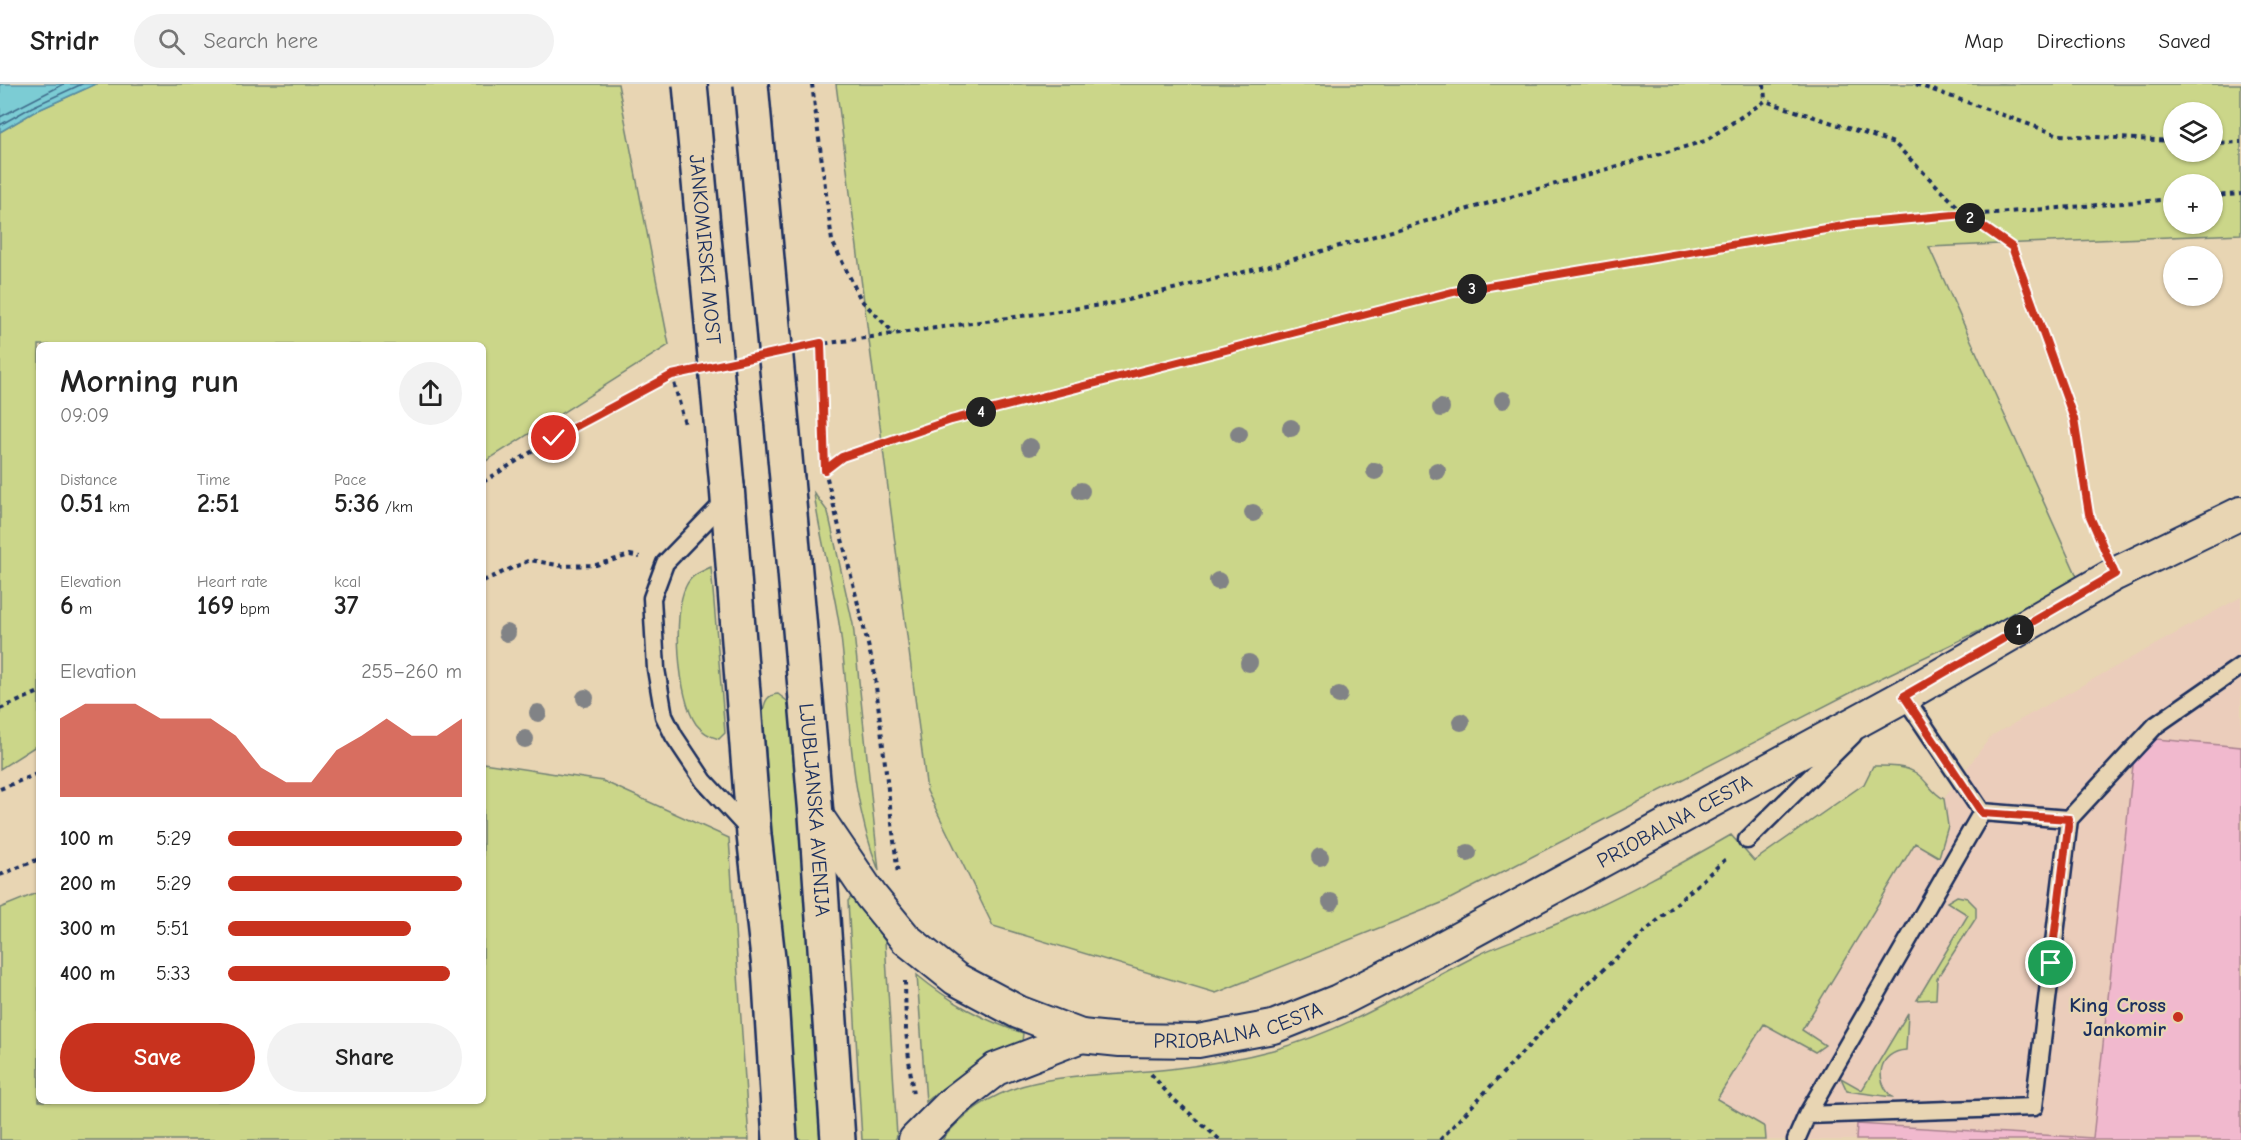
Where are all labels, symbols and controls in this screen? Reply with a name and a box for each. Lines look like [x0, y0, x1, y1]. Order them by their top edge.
search box [134, 14, 554, 68]
text: Stridr [30, 25, 98, 57]
icon: search [155, 25, 188, 58]
text: Search here [203, 28, 318, 54]
text: Map [1964, 29, 2004, 53]
text: Directions [2037, 29, 2126, 53]
text: Saved [2159, 29, 2211, 53]
map controls [2163, 102, 2223, 306]
button: layers [2163, 102, 2223, 162]
street label: JANKOMIRSKI MOST [685, 153, 726, 345]
button: + [2163, 174, 2223, 234]
pin: 2 [1955, 203, 1985, 233]
text: 2 [1966, 209, 1974, 227]
button: − [2163, 246, 2223, 306]
pin: 3 [1457, 274, 1487, 304]
text: 3 [1468, 280, 1476, 298]
text: Morning run [60, 362, 239, 400]
button: share [399, 362, 462, 425]
pin: 4 [966, 397, 996, 427]
text: 4 [977, 403, 985, 421]
text: 09:09 [60, 404, 109, 427]
pin [528, 412, 579, 463]
icon: check [537, 421, 570, 454]
text: Distance [60, 471, 117, 489]
text: Time [197, 471, 230, 489]
text: Pace [334, 471, 366, 489]
text: 0.51 [60, 489, 104, 519]
text: 2:51 [197, 489, 239, 519]
text: 5:36 [334, 489, 380, 519]
text: km [104, 498, 130, 516]
text: /km [380, 498, 413, 516]
text: Elevation [60, 573, 121, 591]
text: Heart rate [197, 573, 268, 591]
text: kcal [334, 573, 361, 591]
text: 6 [60, 591, 74, 621]
text: 169 [197, 591, 234, 621]
text: 37 [334, 591, 359, 621]
text: m [74, 600, 92, 618]
text: bpm [234, 600, 270, 618]
pin: 1 [2004, 615, 2034, 645]
text: 1 [2016, 621, 2022, 639]
text: Elevation [60, 660, 137, 683]
text: 255–260 m [361, 660, 462, 683]
street label: LJUBLJANSKA AVENIJA [794, 702, 835, 917]
street label: PRIOBALNA CESTA [1593, 769, 1756, 873]
text: 100 m [60, 827, 114, 850]
text: 5:29 [156, 827, 192, 850]
text: 200 m [60, 872, 116, 895]
text: 5:29 [156, 872, 192, 895]
text: 300 m [60, 917, 116, 940]
text: 5:51 [156, 917, 189, 940]
pin [2025, 937, 2076, 988]
icon: arrive [2034, 946, 2067, 979]
text: 400 m [60, 962, 115, 985]
text: 5:33 [156, 962, 191, 985]
place label: King Cross Jankomir [2069, 993, 2167, 1041]
street label: PRIOBALNA CESTA [1153, 997, 1326, 1053]
marker: King Cross Jankomir [2171, 1010, 2185, 1024]
button: Save [60, 1023, 255, 1092]
button: Share [267, 1023, 462, 1092]

